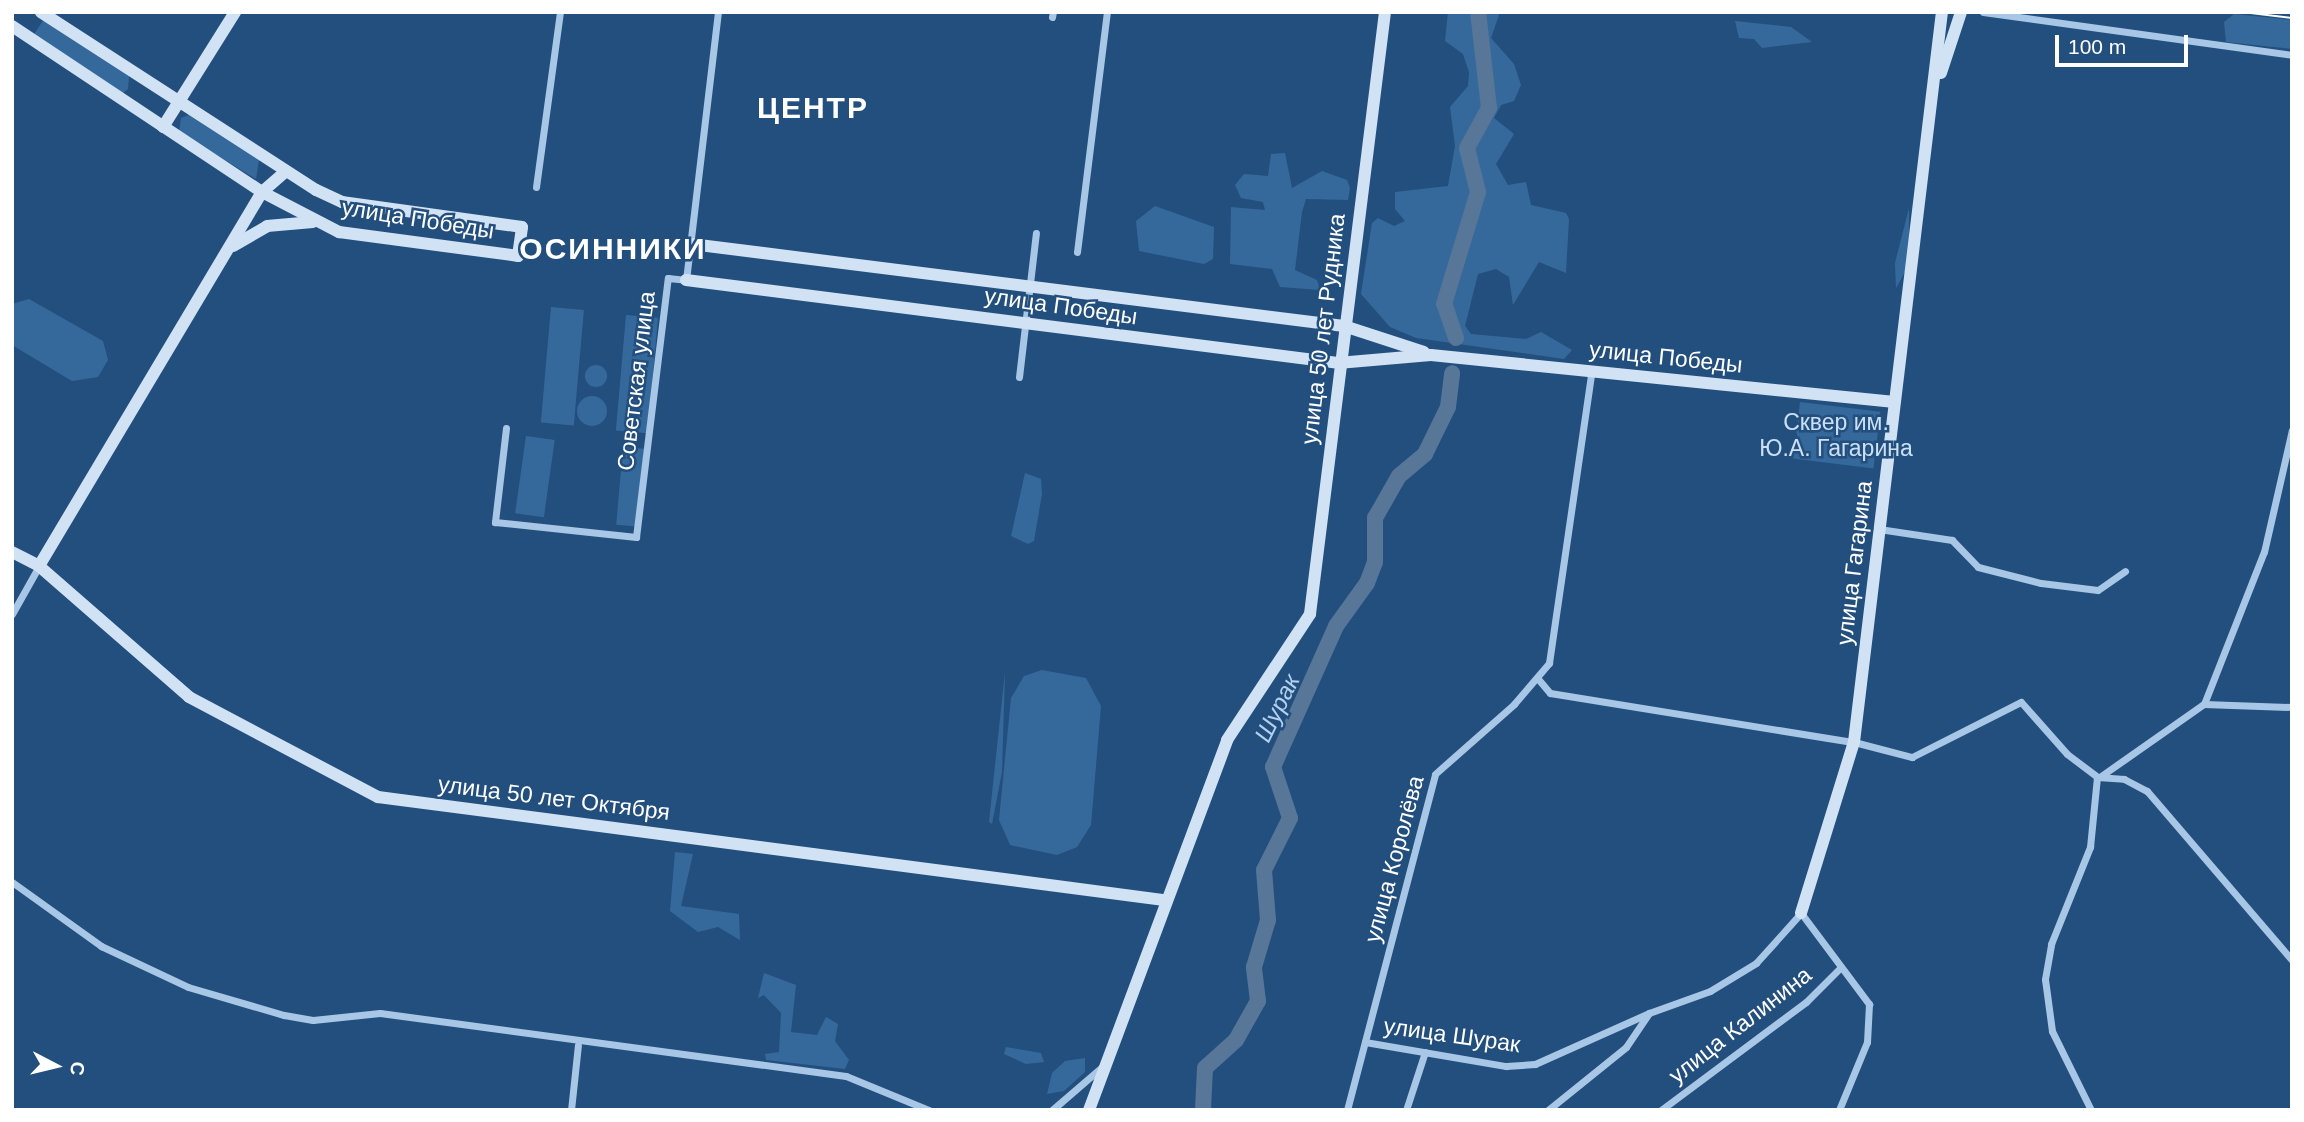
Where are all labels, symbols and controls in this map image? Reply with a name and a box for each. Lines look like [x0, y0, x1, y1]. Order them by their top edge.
scale bar [2059, 21, 2192, 65]
text: 100 m [2068, 35, 2126, 58]
district label: ЦЕНТР [758, 90, 868, 126]
street label: улица Победы [340, 193, 496, 245]
street label: улица 50 лет Рудника [1295, 212, 1351, 446]
district label: ОСИННИКИ [520, 231, 706, 267]
street label: улица Победы [983, 282, 1139, 330]
street label: Советская улица [611, 290, 661, 472]
street label: улица Победы [1588, 335, 1744, 379]
park label: Сквер им. Ю.А. Гагарина [1759, 408, 1913, 462]
street label: улица Гагарина [1830, 479, 1878, 647]
water label: Шурак [1248, 669, 1306, 747]
street label: улица 50 лет Октября [437, 770, 671, 826]
street label: улица Королёва [1358, 772, 1430, 946]
street label: улица Калинина [1663, 961, 1817, 1089]
street label: улица Шурак [1382, 1012, 1522, 1058]
north arrow [21, 1031, 91, 1101]
text: С [66, 1061, 89, 1077]

